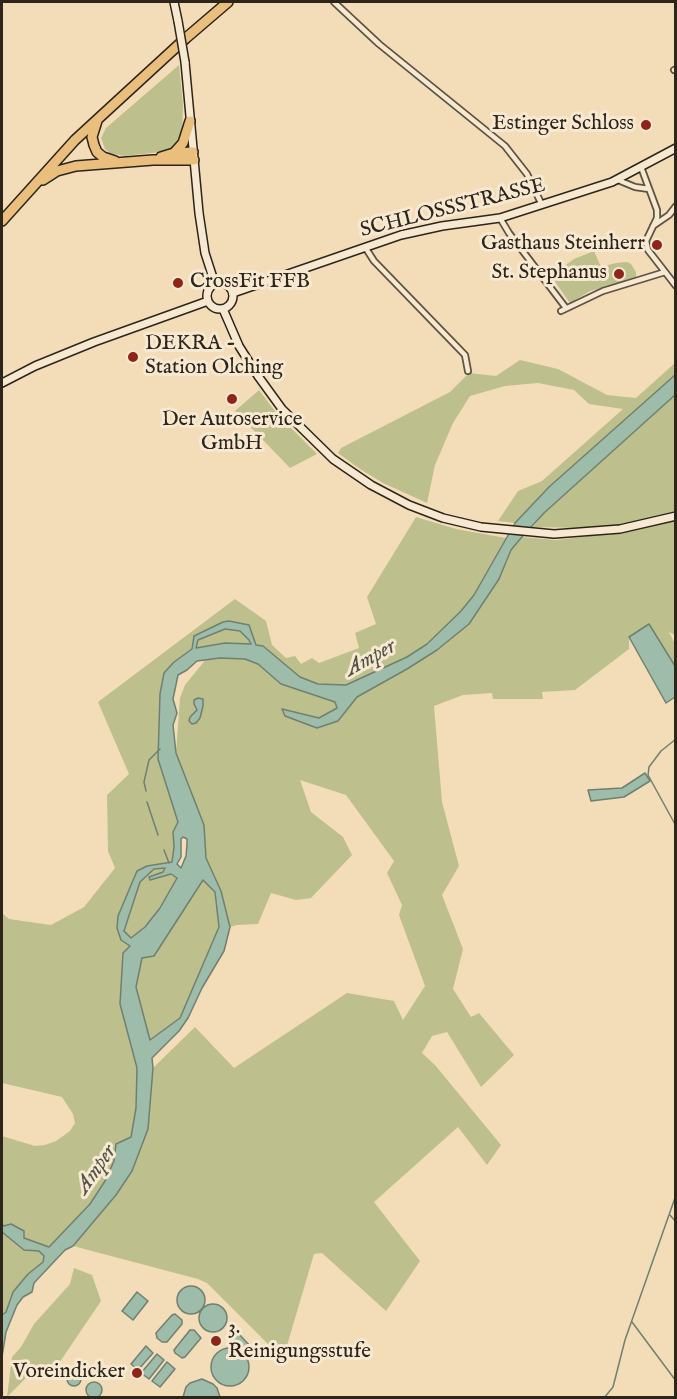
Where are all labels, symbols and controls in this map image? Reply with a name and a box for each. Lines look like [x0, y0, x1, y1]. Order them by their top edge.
place label: Estinger Schloss [492, 112, 634, 138]
marker: Estinger Schloss [639, 118, 653, 132]
street label: SCHLOSSSTRASSE [358, 174, 548, 244]
place label: Gasthaus Steinherr [481, 232, 645, 258]
marker: Gasthaus Steinherr [650, 238, 664, 252]
place label: St. Stephanus [491, 261, 607, 287]
marker: St. Stephanus [612, 267, 626, 281]
place label: CrossFit FFB [190, 270, 310, 296]
marker: CrossFit FFB [171, 276, 185, 290]
place label: DEKRA - Station Olching [145, 332, 283, 382]
marker: DEKRA - Station Olching [126, 350, 140, 364]
marker: Der Autoservice GmbH [225, 392, 239, 406]
place label: Der Autoservice GmbH [162, 408, 302, 458]
water label: Amper [341, 634, 401, 684]
water label: Amper [71, 1140, 123, 1200]
place label: 3. Reinigungsstufe [228, 1316, 371, 1366]
marker: 3. Reinigungsstufe [209, 1334, 223, 1348]
place label: Voreindicker [13, 1360, 125, 1386]
marker: Voreindicker [130, 1366, 144, 1380]

